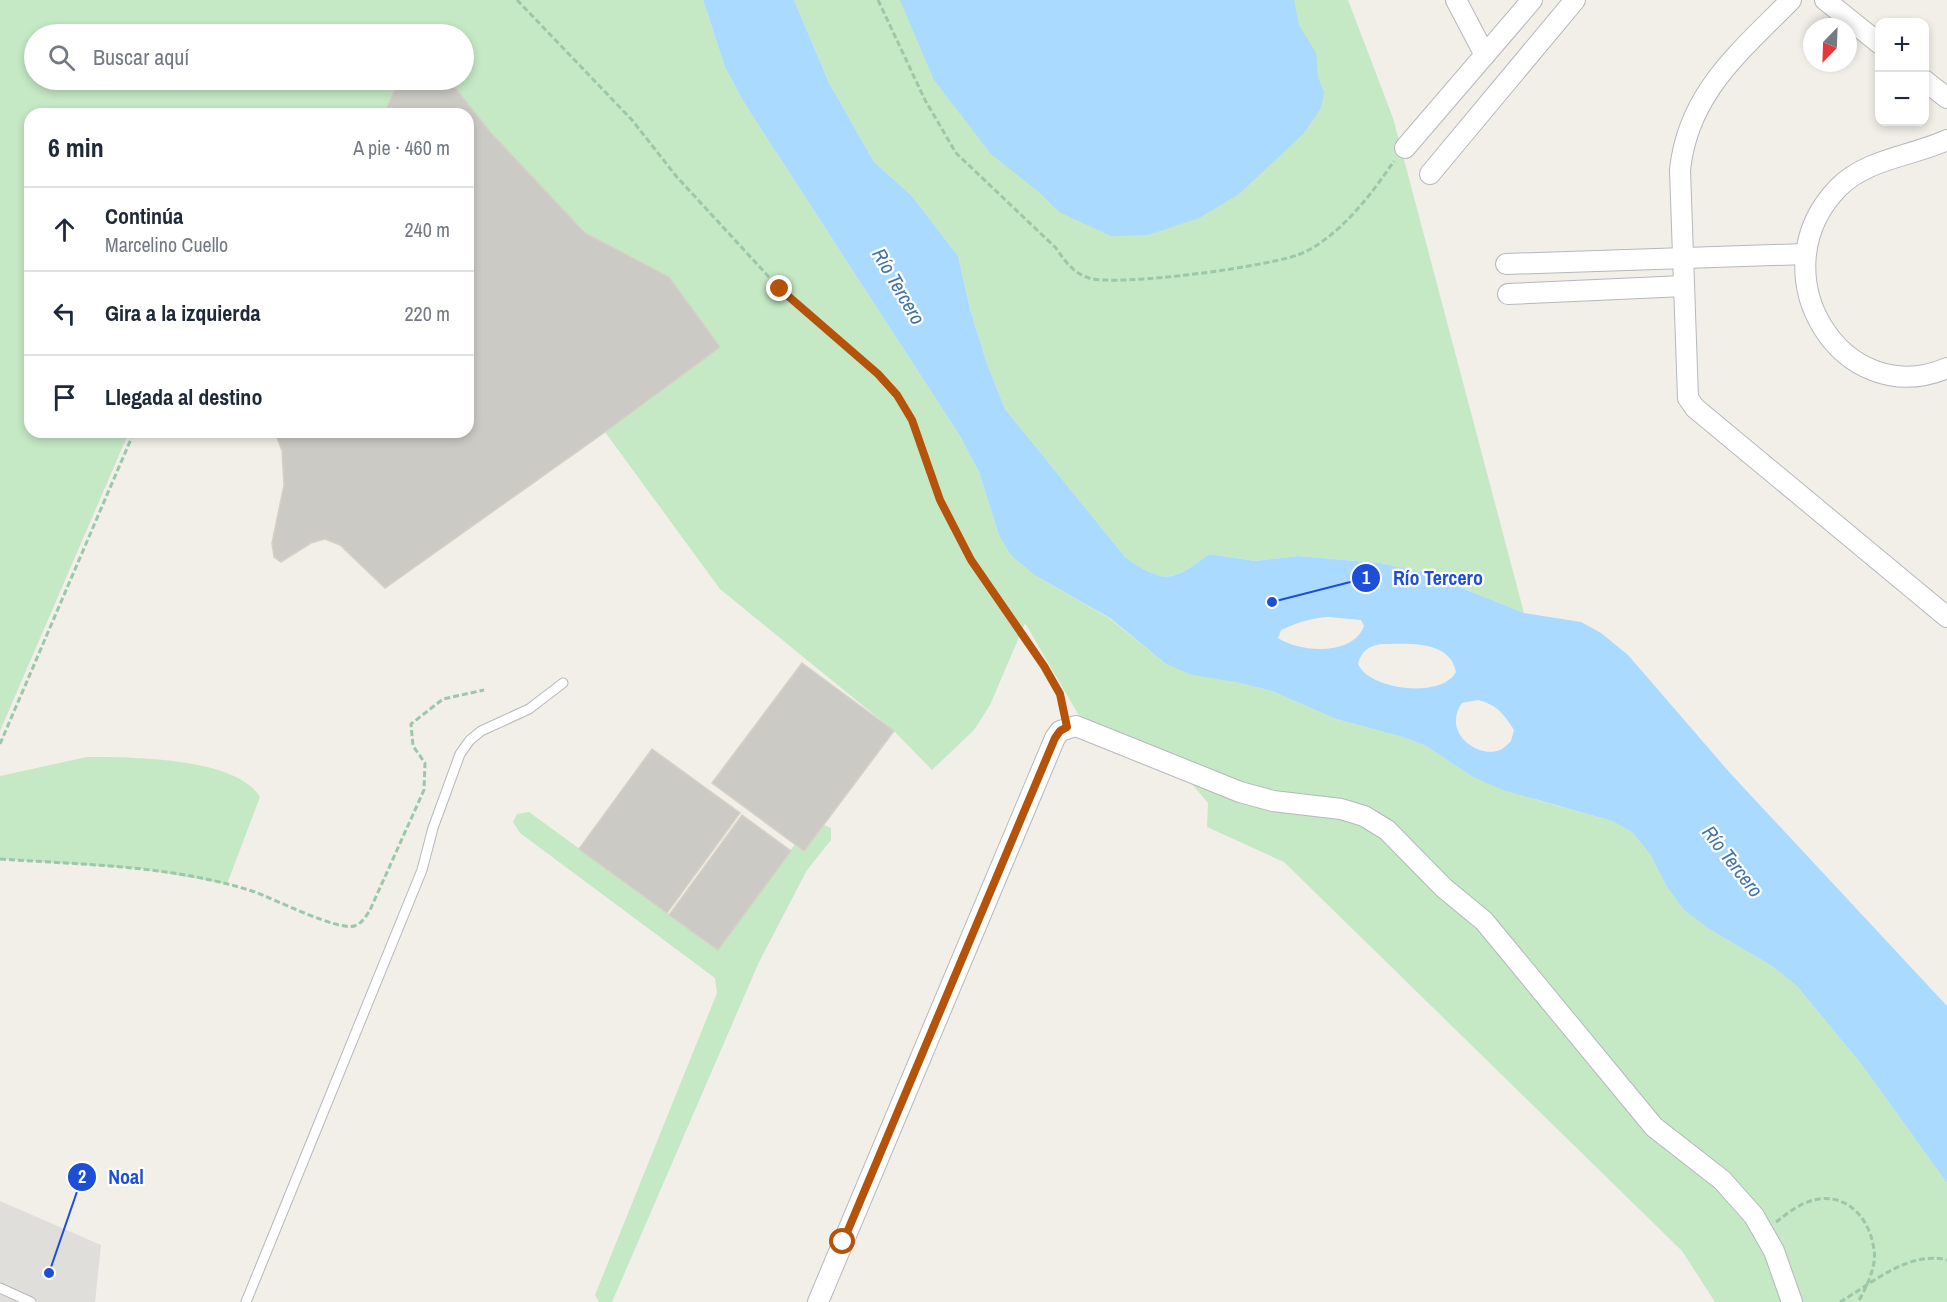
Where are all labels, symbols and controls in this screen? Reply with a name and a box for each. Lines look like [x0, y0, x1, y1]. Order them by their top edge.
north arrow [1803, 18, 1857, 72]
map controls [1875, 18, 1929, 126]
button: + [1875, 18, 1929, 72]
search box [24, 24, 474, 90]
icon: search [45, 41, 78, 74]
text: Buscar aquí [93, 42, 189, 72]
button: − [1875, 72, 1929, 126]
text: 6 min [48, 130, 104, 165]
text: A pie · 460 m [353, 134, 450, 161]
text: Continúa [105, 201, 183, 231]
icon: ahead [48, 213, 81, 246]
text: 240 m [404, 216, 450, 243]
text: Marcelino Cuello [105, 231, 228, 258]
water label: Río Tercero [866, 243, 932, 329]
route end [766, 275, 792, 301]
icon: left [48, 297, 81, 330]
text: Gira a la izquierda [105, 298, 260, 328]
text: 220 m [404, 300, 450, 327]
icon: arrive [48, 381, 81, 414]
text: Llegada al destino [105, 382, 262, 412]
callout: Río Tercero [1351, 559, 1495, 597]
text: Río Tercero [1393, 564, 1483, 591]
text: 1 [1362, 565, 1371, 590]
water label: Río Tercero [1697, 820, 1769, 902]
callout: Noal [67, 1158, 156, 1196]
text: Noal [108, 1163, 144, 1190]
text: 2 [78, 1164, 86, 1189]
route start [829, 1228, 855, 1254]

